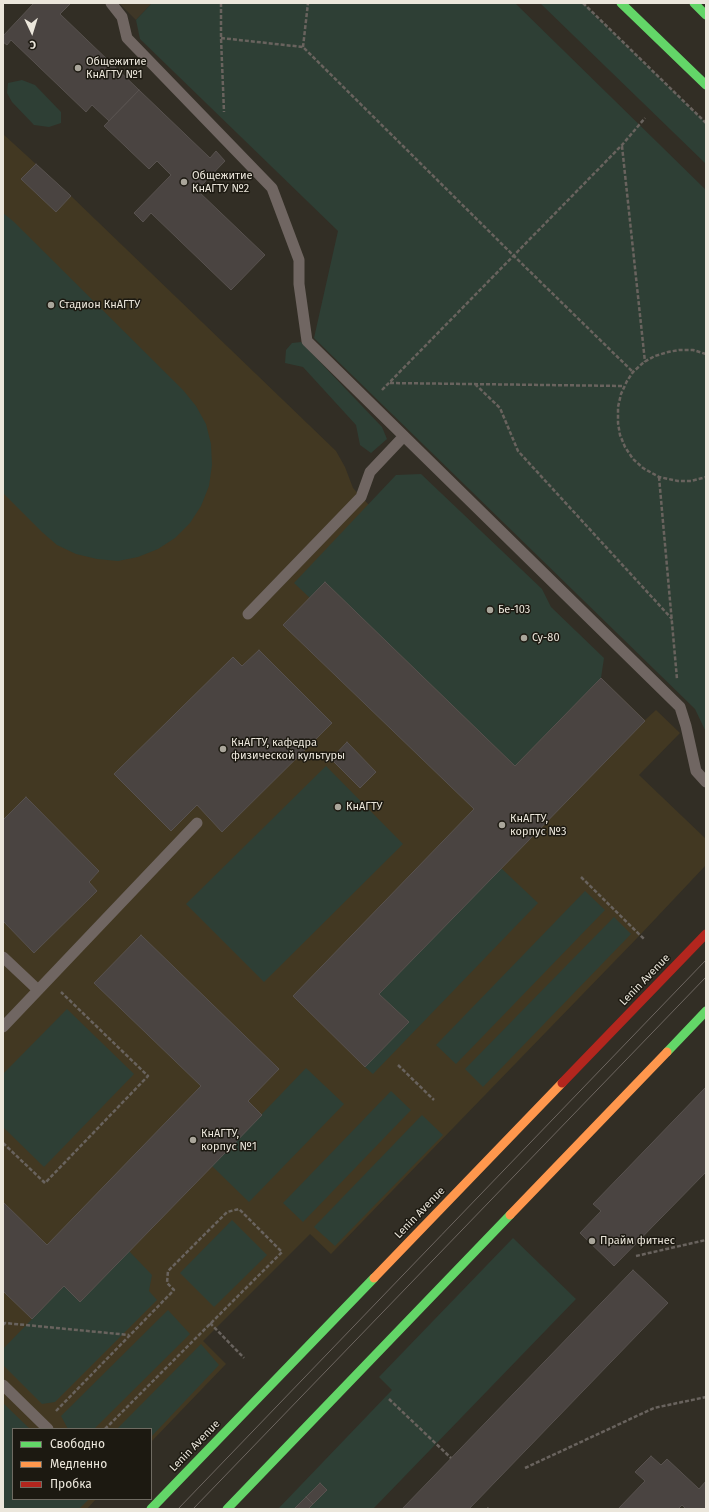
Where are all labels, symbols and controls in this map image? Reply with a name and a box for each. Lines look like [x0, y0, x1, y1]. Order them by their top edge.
north arrow [12, 12, 52, 52]
text: С [29, 38, 36, 51]
place label: Общежитие КнАГТУ №1 [86, 55, 147, 81]
marker: Общежитие КнАГТУ №1 [73, 63, 83, 73]
place label: Общежитие КнАГТУ №2 [192, 169, 253, 195]
marker: Общежитие КнАГТУ №2 [179, 177, 189, 187]
place label: Стадион КнАГТУ [59, 298, 140, 312]
marker: Стадион КнАГТУ [46, 300, 56, 310]
place label: Бе-103 [498, 603, 530, 617]
marker: Бе-103 [485, 605, 495, 615]
place label: Су-80 [532, 631, 560, 645]
marker: Су-80 [519, 633, 529, 643]
place label: КнАГТУ, кафедра физической культуры [231, 736, 345, 762]
marker: КнАГТУ, кафедра физической культуры [218, 744, 228, 754]
place label: КнАГТУ [346, 800, 383, 814]
marker: КнАГТУ [333, 802, 343, 812]
place label: КнАГТУ, корпус №3 [510, 812, 566, 838]
marker: КнАГТУ, корпус №3 [497, 820, 507, 830]
street label: Lenin Avenue [617, 951, 673, 1009]
place label: КнАГТУ, корпус №1 [201, 1127, 257, 1153]
marker: КнАГТУ, корпус №1 [188, 1135, 198, 1145]
street label: Lenin Avenue [392, 1184, 448, 1242]
place label: Прайм фитнес [600, 1234, 675, 1248]
marker: Прайм фитнес [587, 1236, 597, 1246]
street label: Lenin Avenue [167, 1417, 223, 1475]
legend [12, 1428, 152, 1500]
text: Свободно [50, 1437, 105, 1451]
text: Медленно [50, 1457, 107, 1471]
text: Пробка [50, 1477, 92, 1491]

